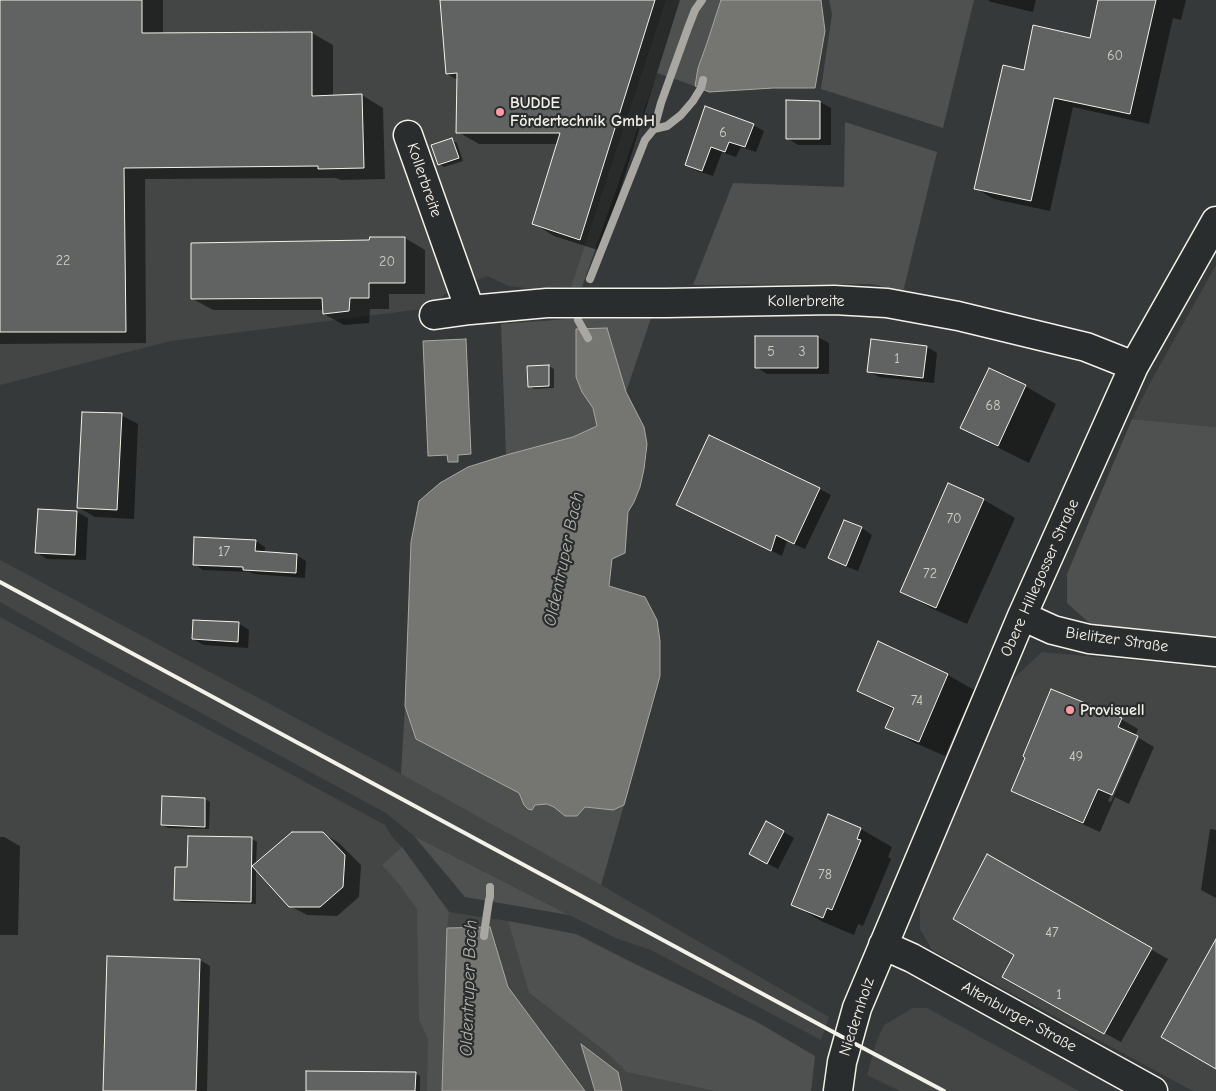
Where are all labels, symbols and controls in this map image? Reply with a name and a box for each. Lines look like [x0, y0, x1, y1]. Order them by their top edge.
house number: 60 [1107, 48, 1123, 64]
place label: BUDDE Fördertechnik GmbH [510, 93, 655, 131]
marker: BUDDE Fördertechnik GmbH [494, 106, 506, 118]
house number: 6 [719, 125, 727, 141]
street label: Kollerbreite [402, 140, 446, 220]
house number: 22 [56, 253, 70, 269]
house number: 20 [379, 254, 395, 270]
street label: Kollerbreite [767, 291, 845, 311]
house number: 5 [767, 344, 775, 360]
house number: 3 [798, 344, 806, 360]
house number: 1 [894, 351, 900, 367]
house number: 68 [986, 398, 1000, 414]
water label: Oldentruper Bach [539, 490, 589, 628]
street label: Obere Hillegosser Straße [997, 496, 1083, 660]
house number: 70 [946, 511, 962, 527]
house number: 17 [218, 544, 230, 560]
house number: 72 [923, 566, 937, 582]
street label: Bielitzer Straße [1064, 623, 1170, 657]
house number: 74 [911, 693, 923, 709]
place label: Provisuell [1080, 700, 1144, 720]
marker: Provisuell [1064, 704, 1076, 716]
house number: 49 [1069, 749, 1083, 765]
house number: 78 [818, 867, 832, 883]
water label: Oldentruper Bach [456, 919, 482, 1057]
house number: 47 [1045, 925, 1059, 941]
street label: Niedernholz [835, 975, 879, 1059]
street label: Altenburger Straße [958, 977, 1080, 1057]
house number: 1 [1056, 987, 1062, 1003]

